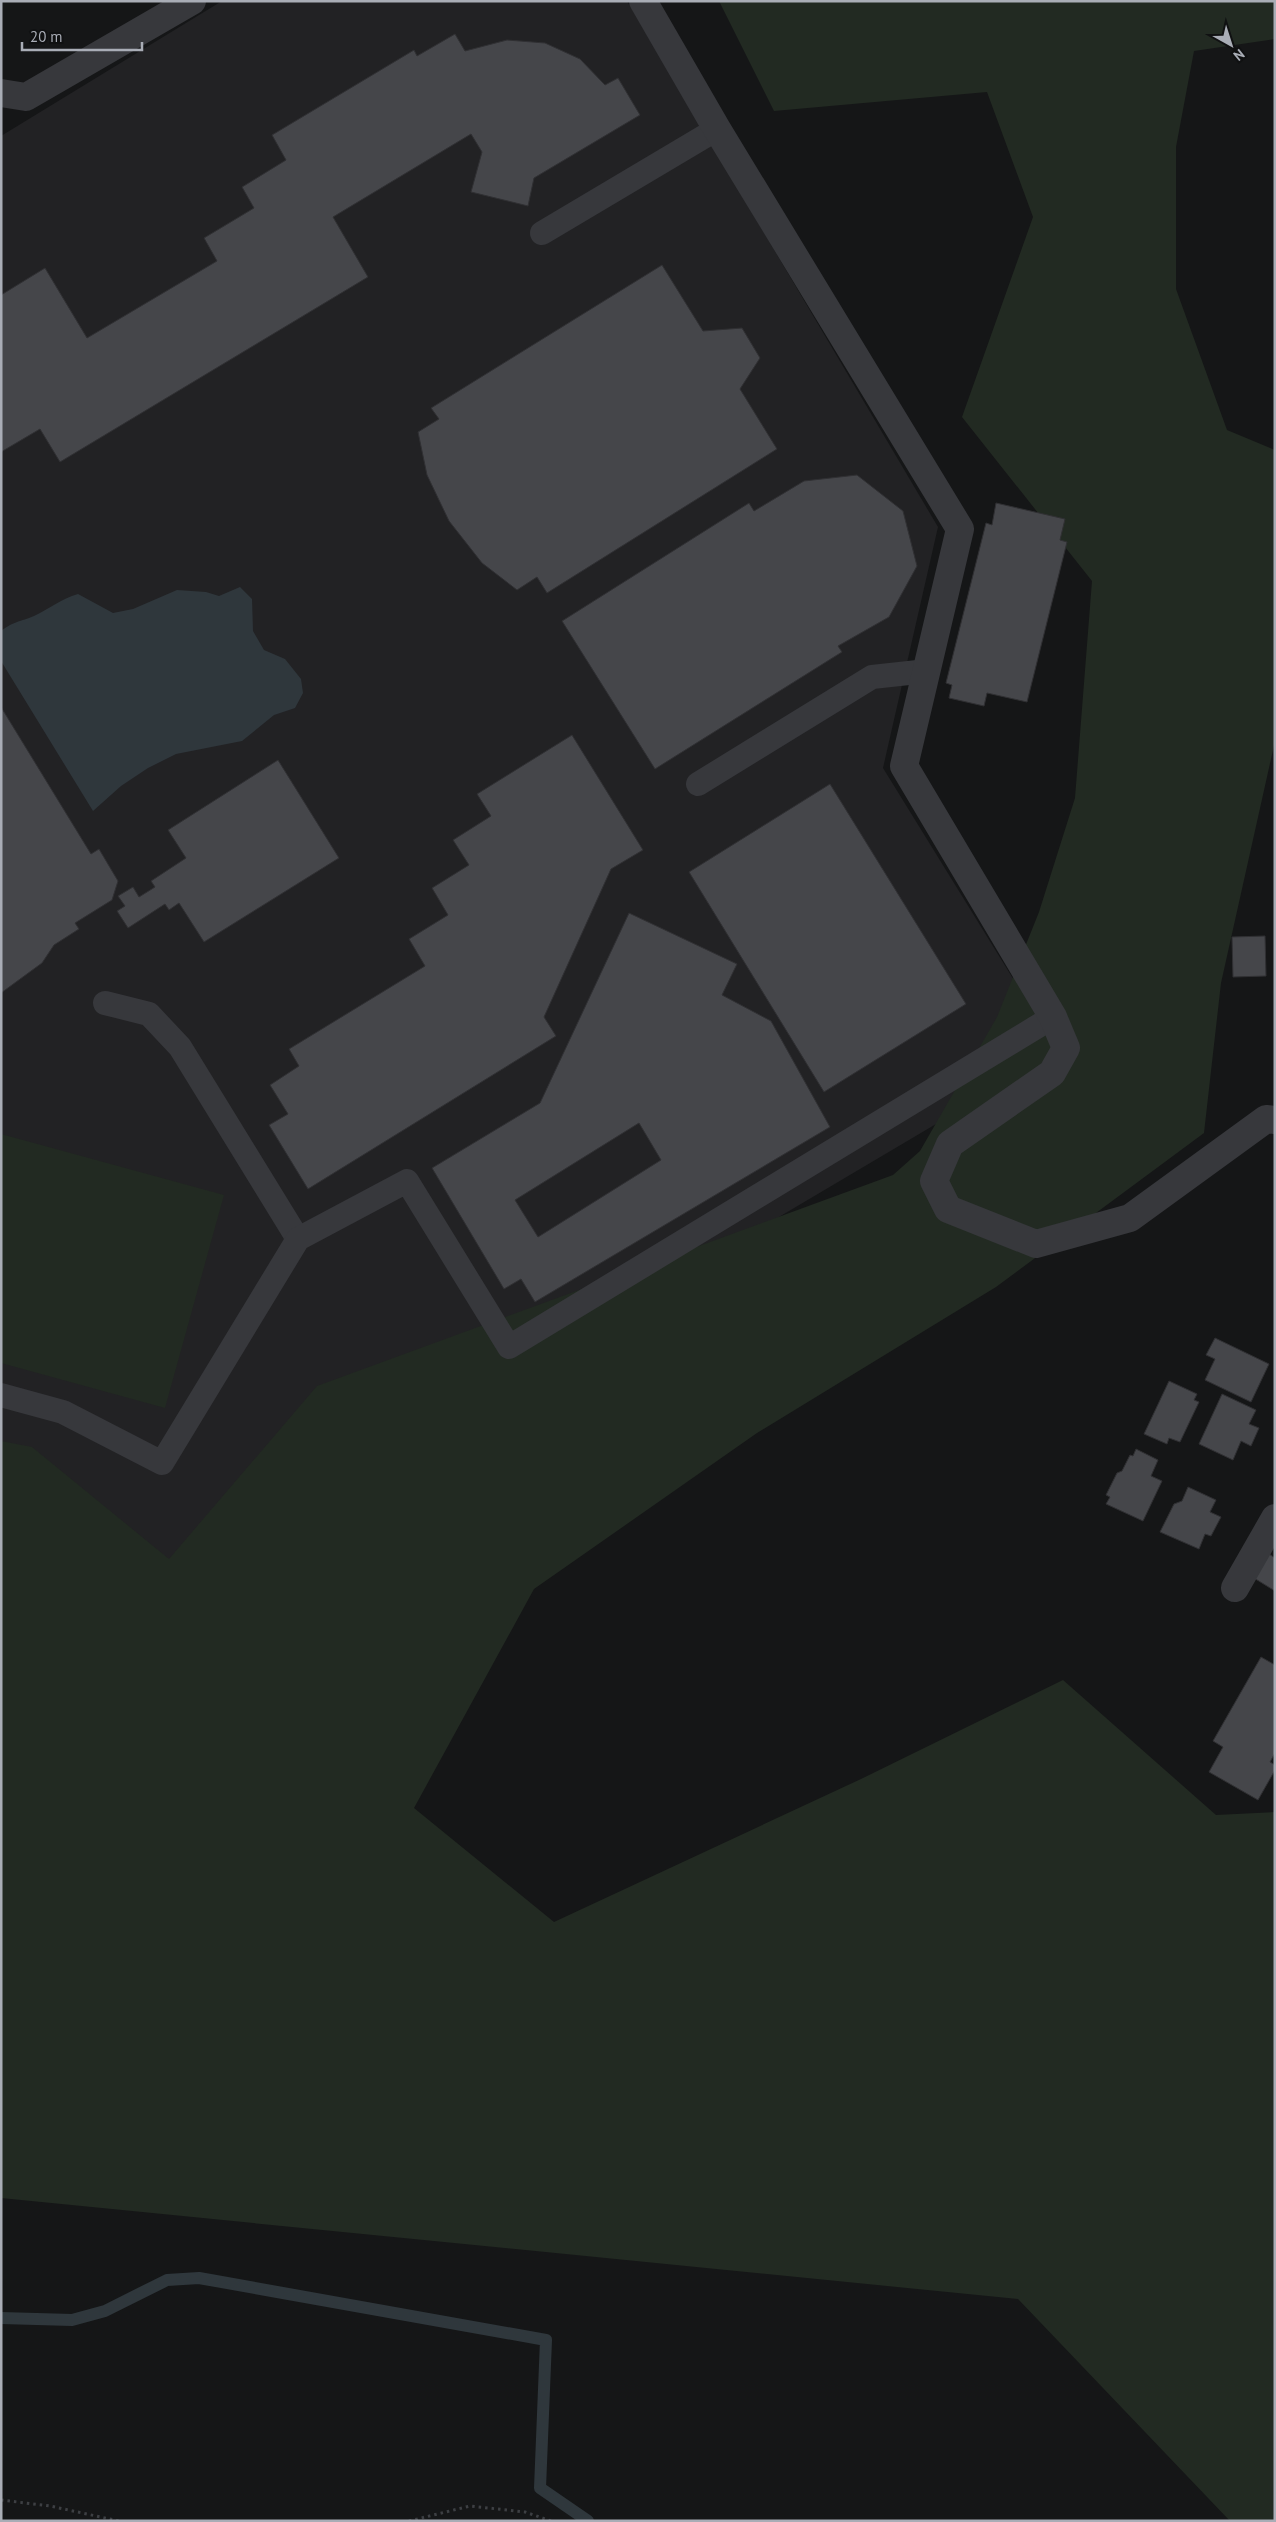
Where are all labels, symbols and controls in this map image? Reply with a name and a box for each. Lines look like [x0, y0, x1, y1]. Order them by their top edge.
scale bar [22, 20, 142, 52]
north arrow [1206, 20, 1256, 70]
text: 20 m [30, 27, 63, 46]
text: N [1230, 45, 1248, 65]

